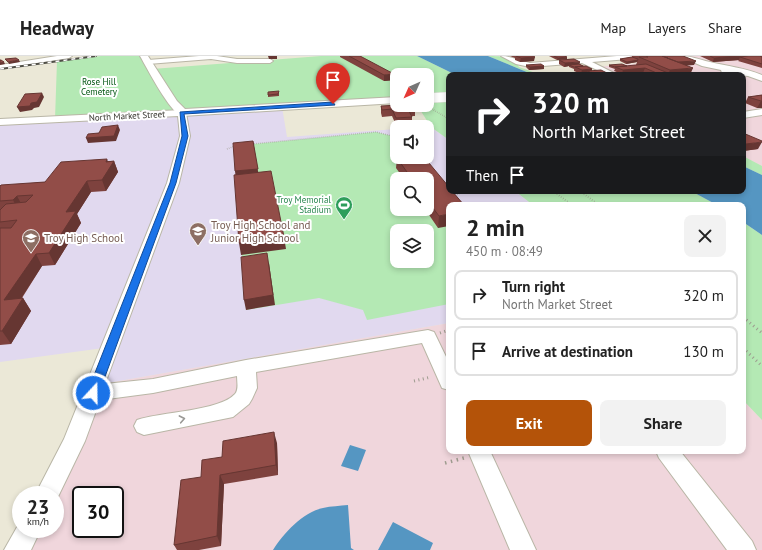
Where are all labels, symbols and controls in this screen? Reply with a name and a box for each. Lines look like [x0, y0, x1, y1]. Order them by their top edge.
text: Headway [20, 16, 94, 40]
text: Map [600, 19, 626, 37]
text: Layers [648, 19, 686, 37]
text: Share [708, 19, 742, 37]
pin [316, 63, 350, 104]
north arrow [390, 68, 434, 112]
map controls [390, 68, 434, 268]
icon: arrive [322, 69, 344, 91]
park label: Rose Hill Cemetery [81, 76, 118, 97]
text: 320 m [532, 84, 609, 121]
icon: right [466, 88, 518, 140]
street label: North Market Street [89, 108, 165, 123]
button: sound [390, 120, 434, 164]
text: North Market Street [532, 120, 685, 143]
icon: arrive [506, 164, 528, 186]
text: Then [466, 166, 498, 185]
button: search [390, 172, 434, 216]
place label: Troy Memorial Stadium [277, 194, 331, 215]
sports icon: Troy Memorial Stadium [334, 195, 354, 220]
text: 2 min [466, 212, 525, 243]
button: close [684, 215, 726, 257]
place label: Troy High School and Junior High School [210, 218, 311, 245]
school or university icon: Troy High School and Junior High School [188, 221, 208, 246]
button: layers [390, 224, 434, 268]
school or university icon: Troy High School [21, 228, 41, 253]
place label: Troy High School [44, 231, 124, 245]
text: 450 m · 08:49 [466, 243, 543, 260]
text: Turn right [502, 277, 565, 296]
icon: right [468, 284, 490, 306]
text: 320 m [683, 286, 724, 305]
text: North Market Street [502, 296, 612, 313]
icon: arrive [468, 340, 490, 362]
text: Arrive at destination [502, 342, 633, 361]
text: 130 m [683, 342, 724, 361]
position arrow [72, 372, 114, 414]
button: Exit [466, 400, 592, 446]
button: Share [600, 400, 726, 446]
one-way arrow [179, 415, 186, 423]
speed limit sign: 30 [72, 486, 124, 538]
text: 23 [27, 494, 49, 520]
text: km/h [27, 515, 49, 528]

